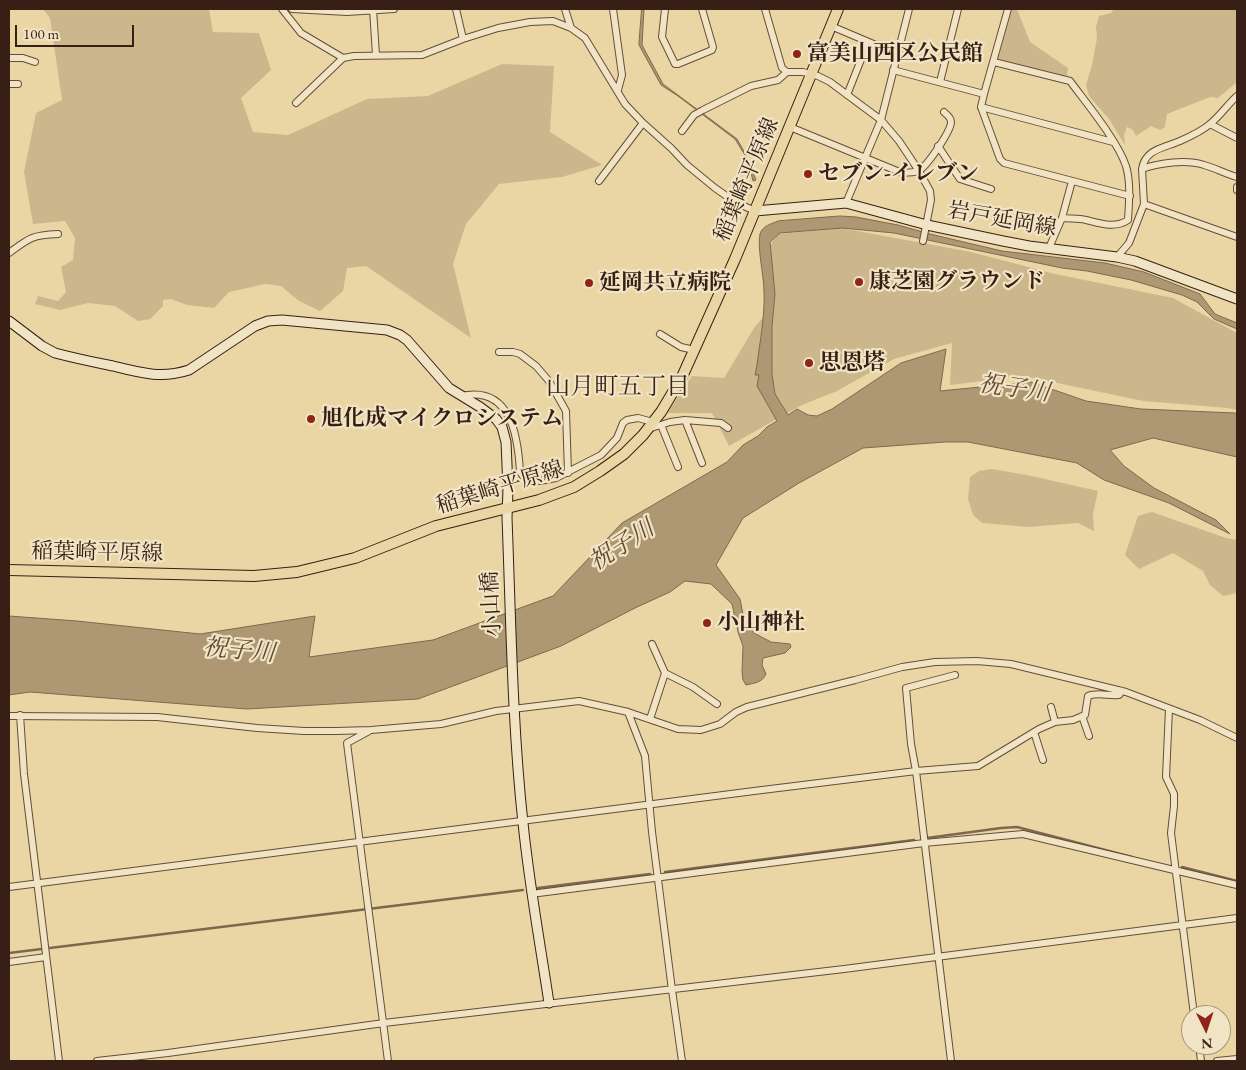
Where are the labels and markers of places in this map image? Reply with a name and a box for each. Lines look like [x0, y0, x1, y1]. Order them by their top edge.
place label: 富美山西区公民館 [807, 41, 983, 67]
marker: 富美山西区公民館 [791, 48, 803, 60]
place label: セブン-イレブン [818, 161, 979, 187]
marker: セブン-イレブン [802, 168, 814, 180]
place label: 康芝園グラウンド [869, 269, 1045, 295]
place label: 延岡共立病院 [599, 270, 731, 296]
marker: 康芝園グラウンド [853, 276, 865, 288]
marker: 延岡共立病院 [583, 277, 595, 289]
place label: 思恩塔 [819, 350, 885, 376]
marker: 思恩塔 [803, 357, 815, 369]
place label: 旭化成マイクロシステム [321, 406, 563, 432]
marker: 旭化成マイクロシステム [305, 413, 317, 425]
place label: 小山神社 [717, 610, 805, 636]
marker: 小山神社 [701, 617, 713, 629]

